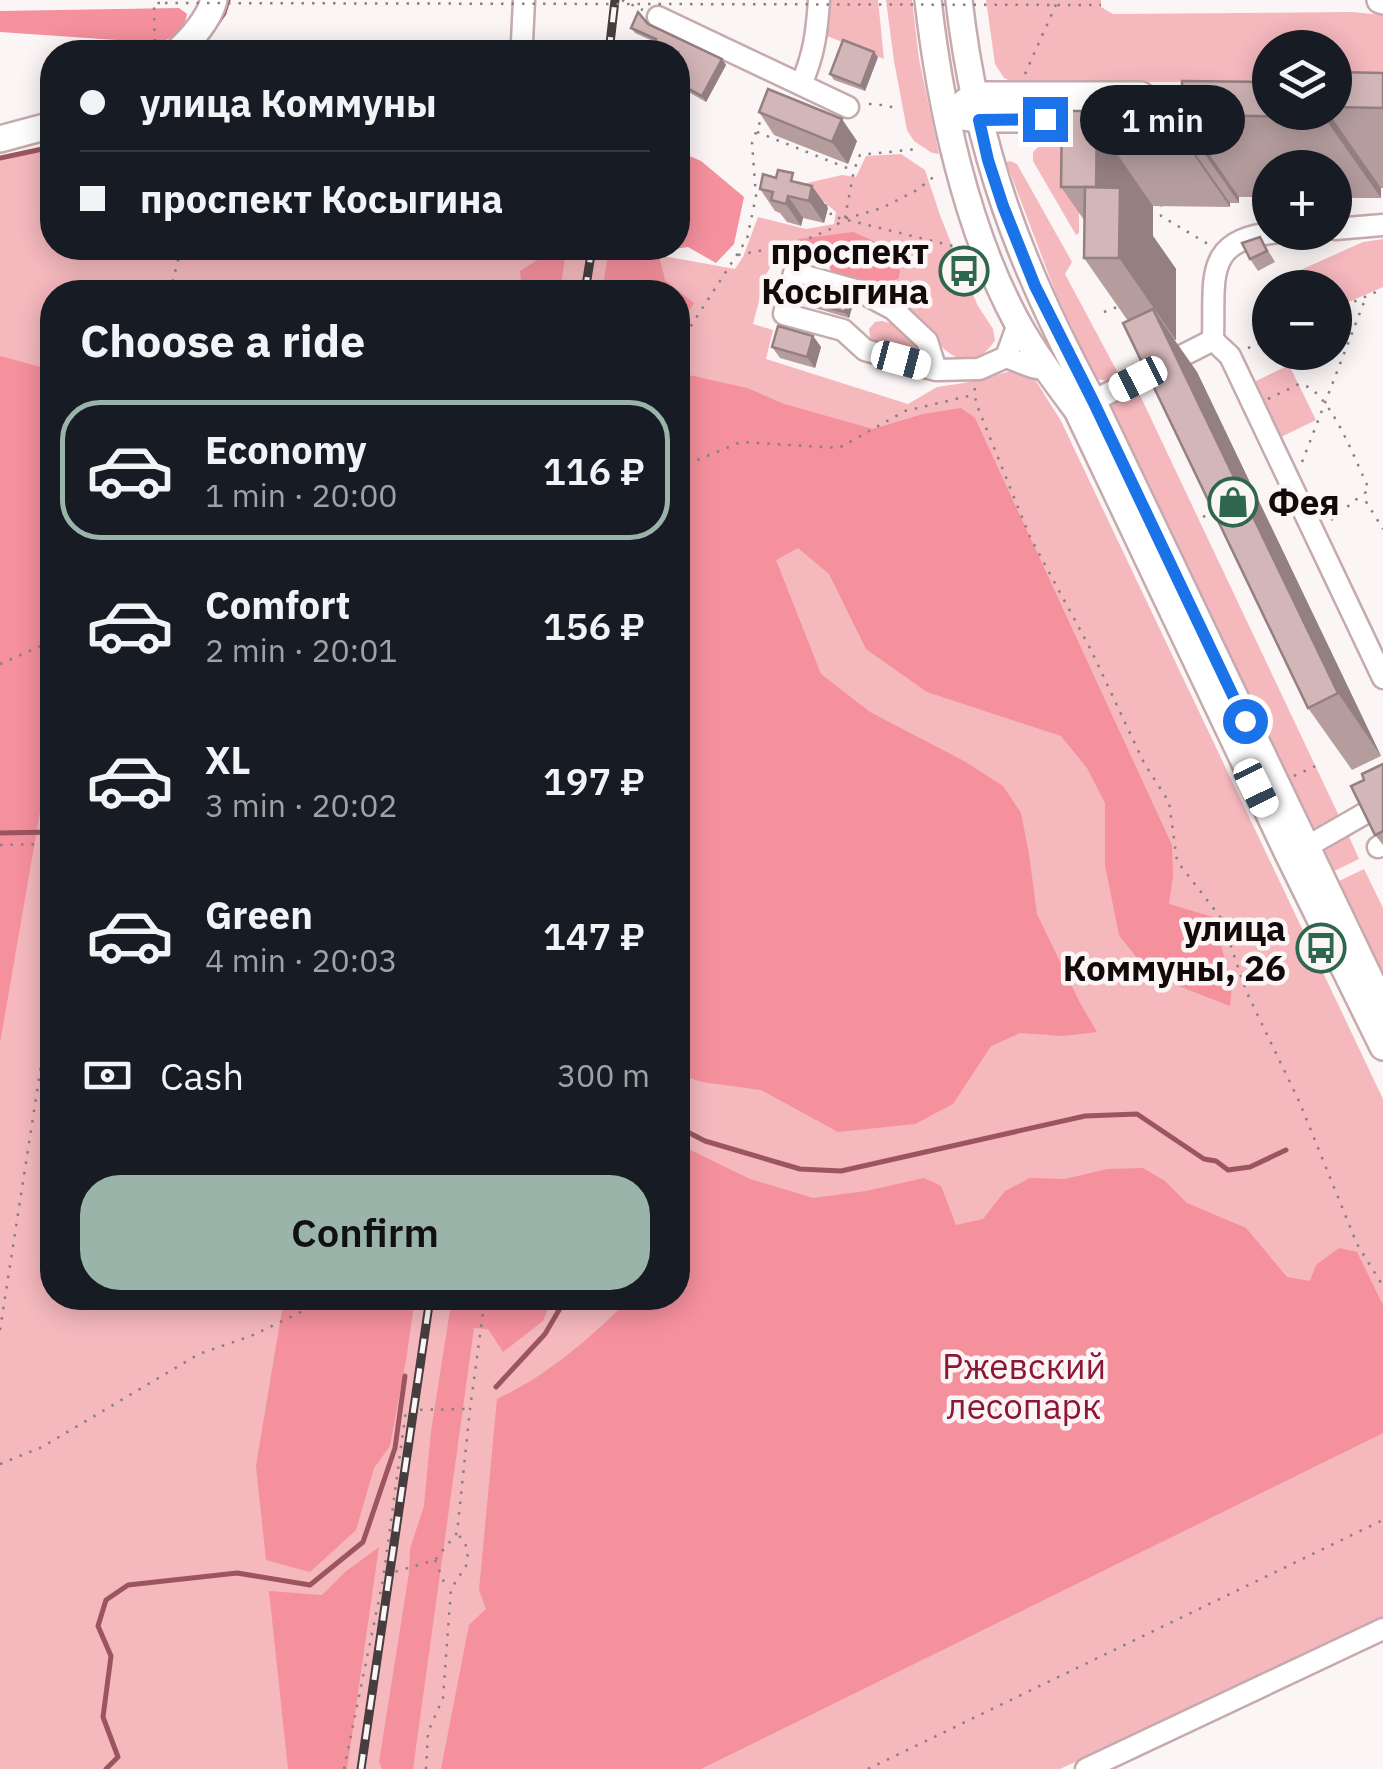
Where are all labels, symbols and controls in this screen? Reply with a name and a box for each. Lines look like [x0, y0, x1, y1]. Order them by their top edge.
map controls [1252, 30, 1352, 370]
button: layers [1252, 30, 1352, 130]
text: улица Коммуны [140, 78, 437, 127]
callout: 1 min [1080, 84, 1245, 154]
route end [1023, 97, 1068, 142]
text: 1 min [1121, 99, 1204, 141]
button: + [1252, 150, 1352, 250]
text: проспект Косыгина [140, 174, 503, 223]
place label: проспект Косыгина [761, 228, 929, 314]
bus stop icon: проспект Косыгина [938, 245, 990, 297]
button: − [1252, 270, 1352, 370]
text: Choose a ride [80, 311, 365, 369]
car [868, 338, 934, 382]
car [1104, 352, 1172, 406]
icon: car [85, 425, 175, 515]
text: Economy [205, 425, 367, 474]
text: 116 ₽ [543, 446, 645, 495]
text: 1 min · 20:00 [205, 474, 398, 516]
shop icon: Фея [1207, 476, 1259, 528]
place label: Фея [1268, 479, 1340, 525]
icon: car [85, 580, 175, 670]
text: Comfort [205, 580, 350, 629]
text: 156 ₽ [543, 601, 645, 650]
text: 2 min · 20:01 [205, 629, 398, 671]
route start [1223, 699, 1268, 744]
icon: car [85, 735, 175, 825]
text: XL [205, 735, 251, 784]
car [1229, 754, 1283, 822]
text: 197 ₽ [543, 756, 645, 805]
text: 3 min · 20:02 [205, 784, 398, 826]
icon: car [85, 890, 175, 980]
text: Green [205, 890, 313, 939]
place label: улица Коммуны, 26 [1063, 905, 1286, 991]
text: 147 ₽ [543, 911, 645, 960]
bus stop icon: улица Коммуны, 26 [1295, 922, 1347, 974]
text: 4 min · 20:03 [205, 939, 398, 981]
icon: cash [80, 1048, 135, 1103]
text: Cash [160, 1051, 244, 1100]
text: 300 m [557, 1054, 650, 1096]
button: Confirm [80, 1175, 650, 1290]
park label: Ржевский лесопарк [942, 1343, 1106, 1429]

